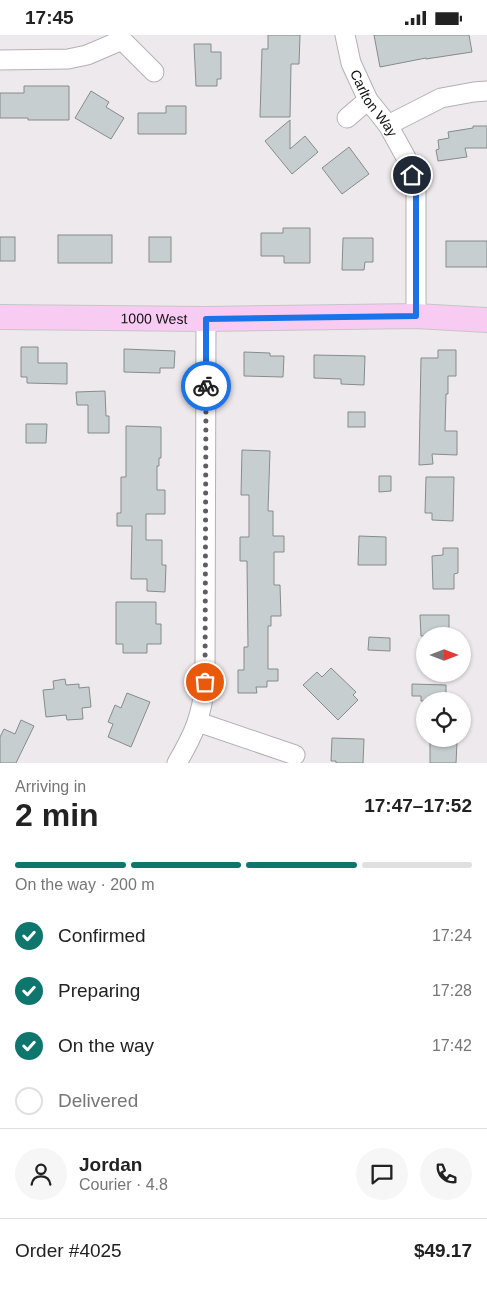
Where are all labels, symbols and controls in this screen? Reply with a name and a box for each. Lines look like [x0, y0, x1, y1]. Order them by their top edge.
text: 17:45 [25, 7, 74, 28]
street label: Carlton Way [347, 67, 401, 139]
pin [391, 154, 433, 196]
icon: home [398, 161, 426, 189]
street label: 1000 West [121, 310, 188, 327]
courier [181, 361, 231, 411]
icon: bike [192, 372, 220, 400]
north arrow [416, 627, 471, 683]
map controls [416, 627, 471, 747]
pin [184, 661, 226, 703]
icon: bag [191, 668, 219, 696]
button: locate [416, 692, 471, 747]
text: Arriving in [15, 778, 86, 795]
text: 17:47–17:52 [364, 795, 472, 816]
text: 2 min [15, 797, 99, 833]
text: On the way · 200 m [15, 876, 155, 893]
icon: check [15, 922, 43, 950]
text: Confirmed [58, 925, 146, 946]
text: 17:24 [432, 927, 472, 944]
icon: check [15, 977, 43, 1005]
text: Preparing [58, 980, 140, 1001]
text: 17:28 [432, 982, 472, 999]
icon: check [15, 1032, 43, 1060]
text: On the way [58, 1035, 154, 1056]
text: 17:42 [432, 1037, 472, 1054]
text: Delivered [58, 1090, 138, 1111]
button: person [15, 1148, 67, 1200]
button: chat [356, 1148, 408, 1200]
button: phone [420, 1148, 472, 1200]
text: Jordan [79, 1154, 142, 1175]
text: Courier · 4.8 [79, 1176, 168, 1193]
text: Order #4025 [15, 1240, 122, 1261]
text: $49.17 [414, 1240, 472, 1261]

